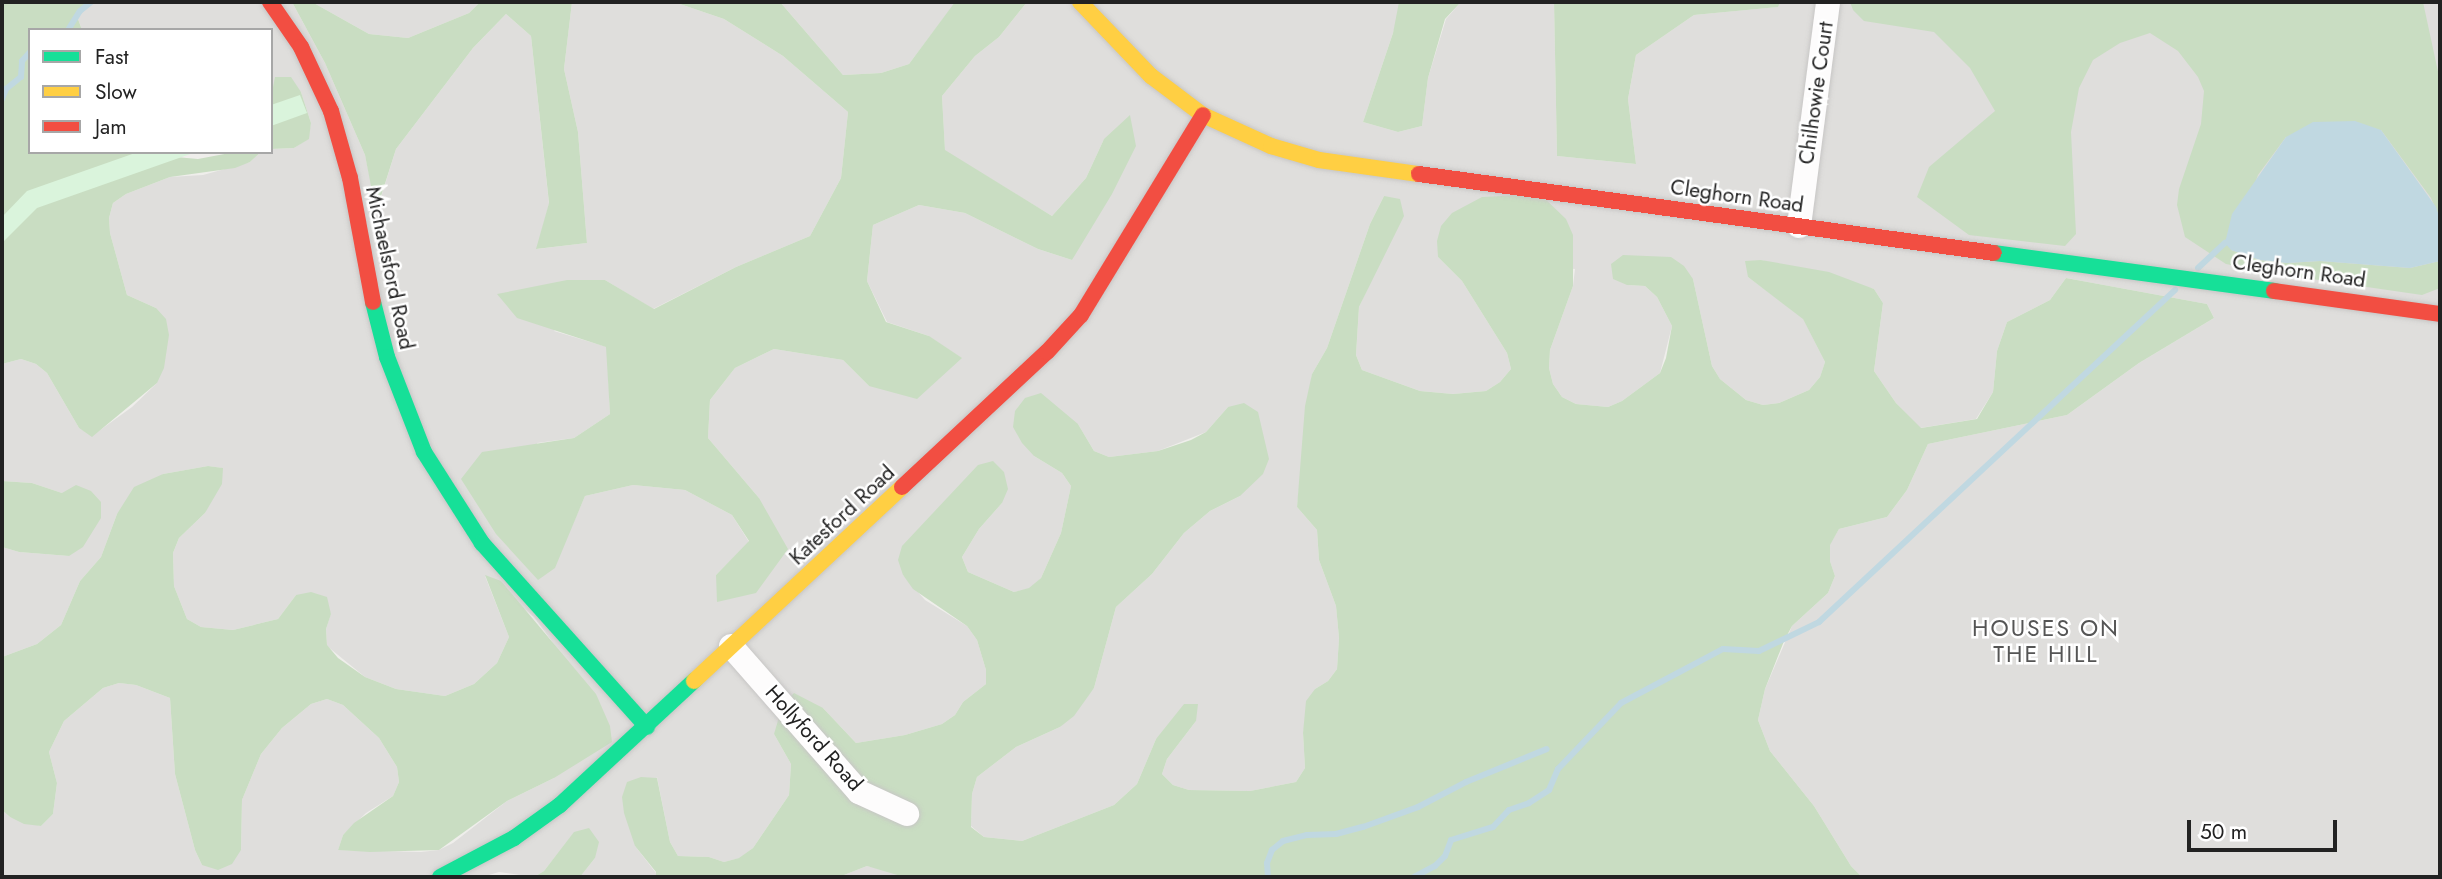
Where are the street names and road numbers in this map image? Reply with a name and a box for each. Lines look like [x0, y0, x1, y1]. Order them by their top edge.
street label: Chilhowie Court [1794, 20, 1838, 166]
street label: Cleghorn Road [1669, 174, 1805, 218]
street label: Michaelsford Road [360, 184, 420, 352]
street label: Cleghorn Road [2231, 249, 2367, 293]
street label: Katesford Road [784, 460, 900, 570]
street label: Hollyford Road [760, 680, 868, 796]

